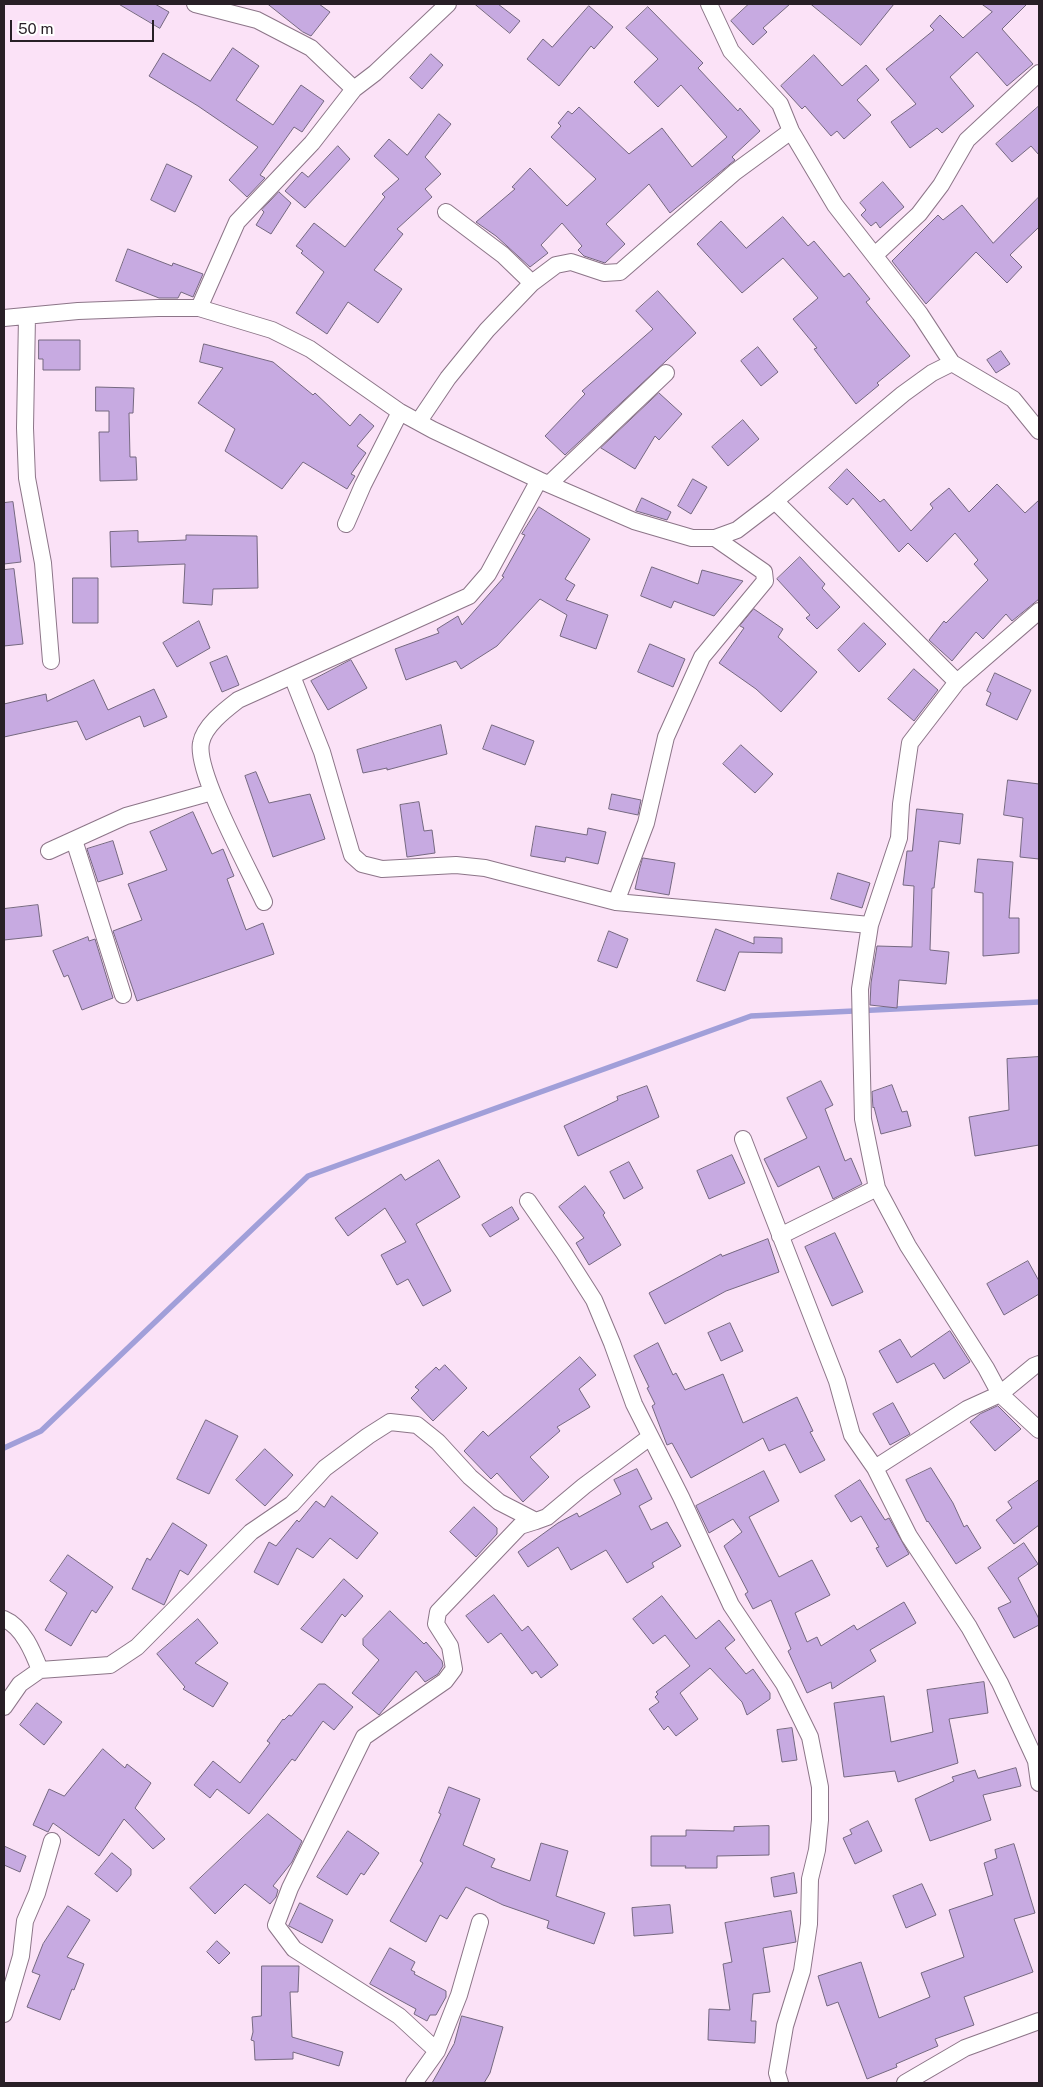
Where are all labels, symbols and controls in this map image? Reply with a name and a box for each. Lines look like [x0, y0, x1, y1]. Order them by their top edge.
scale bar [12, 10, 156, 42]
text: 50 m [18, 20, 53, 37]

